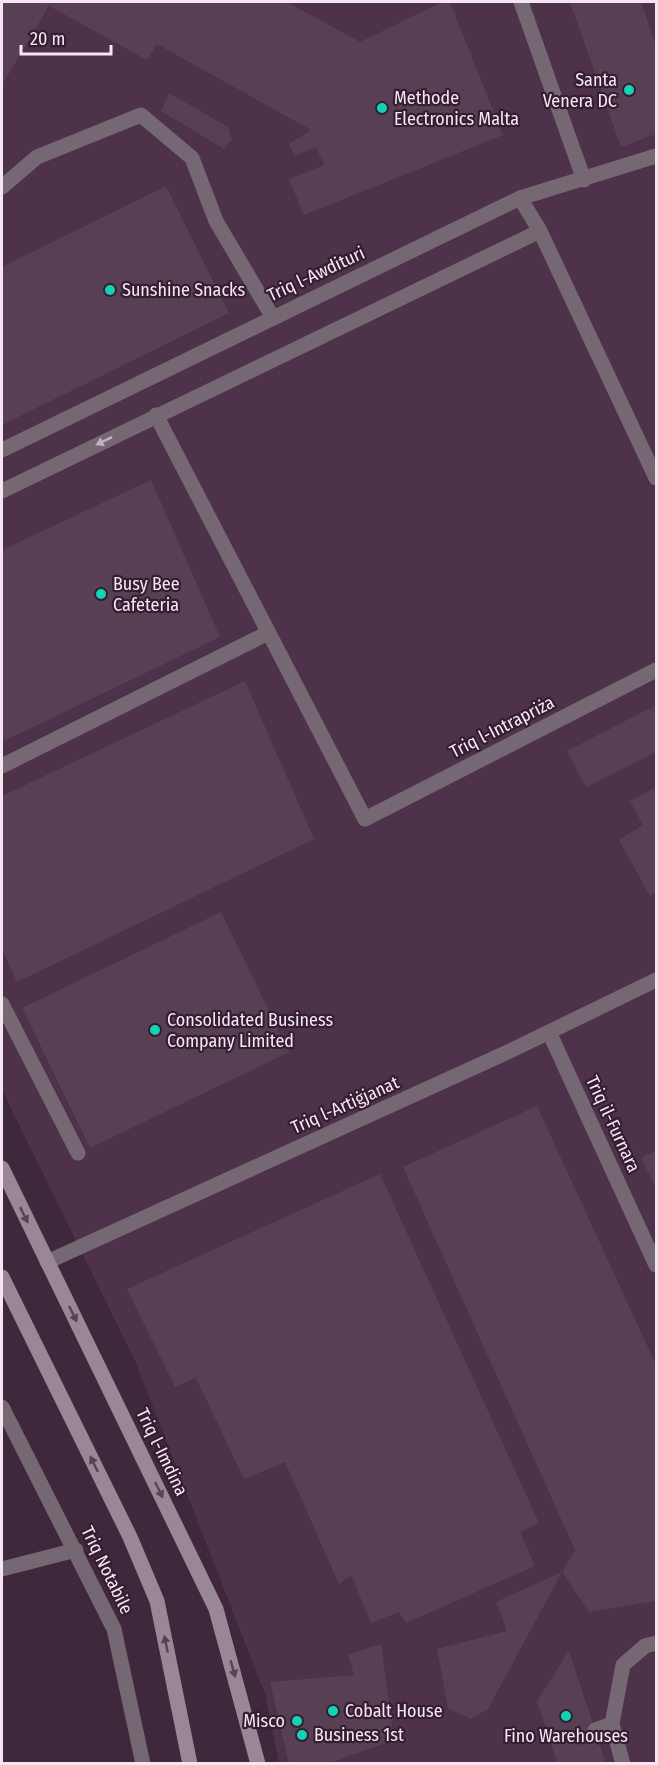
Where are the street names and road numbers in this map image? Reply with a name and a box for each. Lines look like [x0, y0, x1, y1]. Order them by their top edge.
street label: Triq l-Awdituri [264, 242, 368, 306]
street label: Triq l-Intrapriża [446, 691, 558, 763]
street label: Triq l-Artiġjanat [288, 1071, 402, 1139]
street label: Triq il-Furnara [581, 1072, 645, 1176]
street label: Triq l-Imdina [131, 1405, 193, 1500]
street label: Triq Notabile [76, 1522, 138, 1618]

